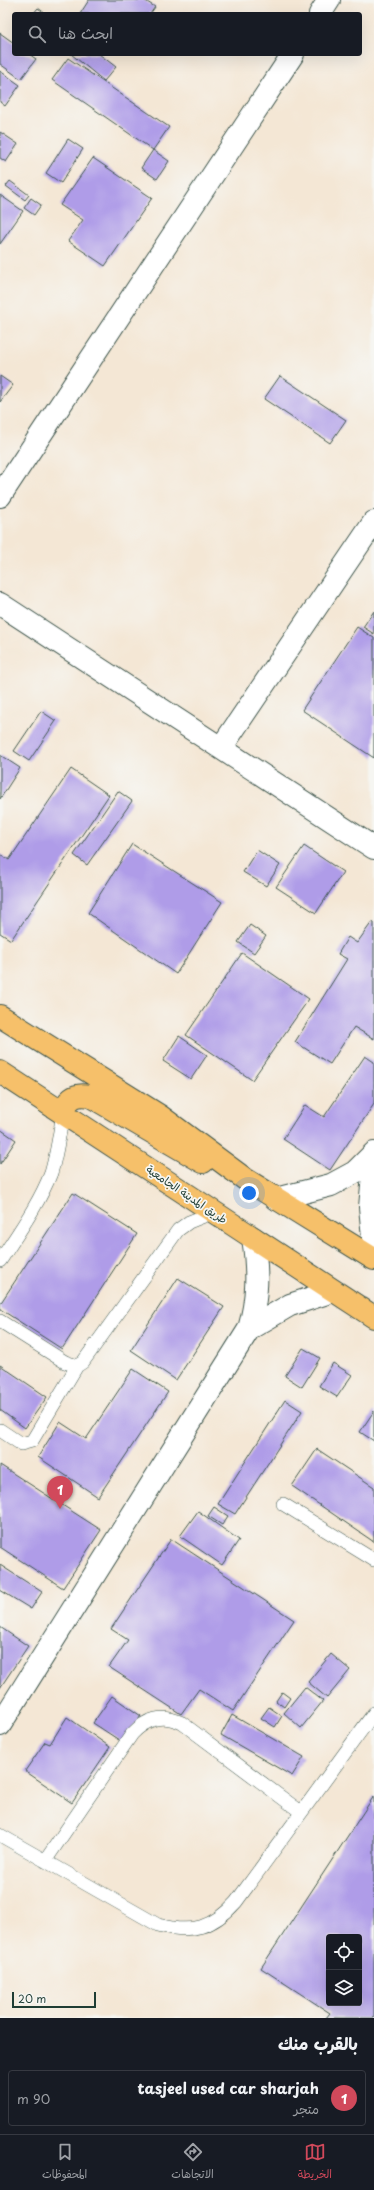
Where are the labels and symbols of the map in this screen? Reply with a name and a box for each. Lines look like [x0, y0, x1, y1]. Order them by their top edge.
street label: طريق المدينة الجامعية [143, 1160, 231, 1228]
your location [239, 1183, 259, 1203]
pin: 1 [47, 1476, 73, 1509]
scale bar [12, 1990, 96, 2009]

